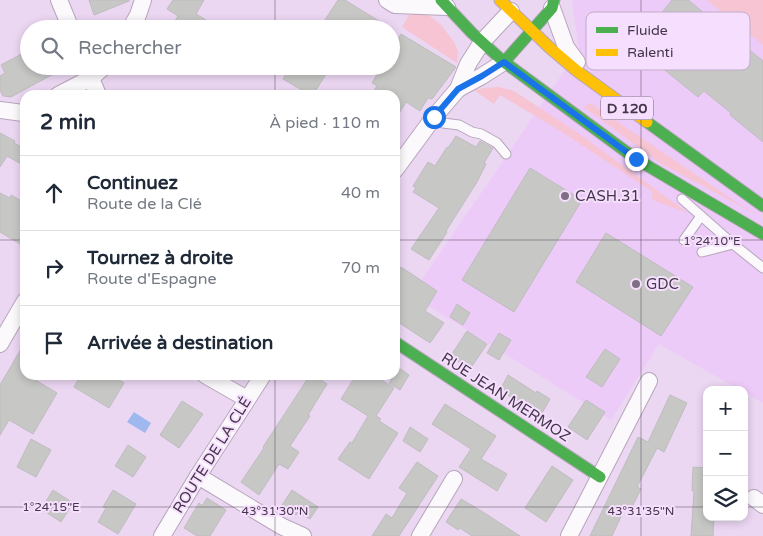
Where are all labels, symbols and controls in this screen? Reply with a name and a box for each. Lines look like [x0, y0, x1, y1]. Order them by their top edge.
legend [586, 12, 750, 70]
search box [20, 20, 400, 75]
text: Fluide [627, 22, 668, 39]
icon: search [38, 34, 66, 62]
text: Rechercher [78, 37, 181, 59]
text: Ralenti [627, 44, 673, 61]
road number: D 120 [601, 96, 653, 120]
route start [423, 106, 446, 129]
text: 2 min [40, 110, 96, 135]
text: À pied · 110 m [269, 113, 380, 133]
route end [625, 148, 648, 171]
text: Continuez [87, 172, 178, 194]
icon: ahead [40, 179, 68, 207]
text: 40 m [341, 183, 380, 203]
place label: CASH.31 [575, 187, 640, 205]
marker: CASH.31 [559, 190, 571, 202]
text: Route de la Clé [87, 194, 202, 214]
text: 1°24'10"E [683, 234, 741, 248]
text: Tournez à droite [87, 247, 233, 269]
icon: right [40, 254, 68, 282]
text: 70 m [341, 258, 380, 278]
text: Route d'Espagne [87, 269, 217, 289]
place label: GDC [646, 275, 679, 293]
marker: GDC [630, 278, 642, 290]
icon: arrive [40, 329, 68, 357]
text: Arrivée à destination [87, 332, 273, 354]
street label: RUE JEAN MERMOZ [438, 349, 574, 445]
map controls [703, 386, 748, 521]
button: + [703, 386, 748, 431]
street label: ROUTE DE LA CLÉ [169, 394, 255, 516]
button: − [703, 431, 748, 476]
button: layers [703, 476, 748, 521]
text: 1°24'15"E [22, 500, 80, 514]
text: 43°31'30"N [242, 504, 309, 518]
text: 43°31'35"N [608, 504, 675, 518]

